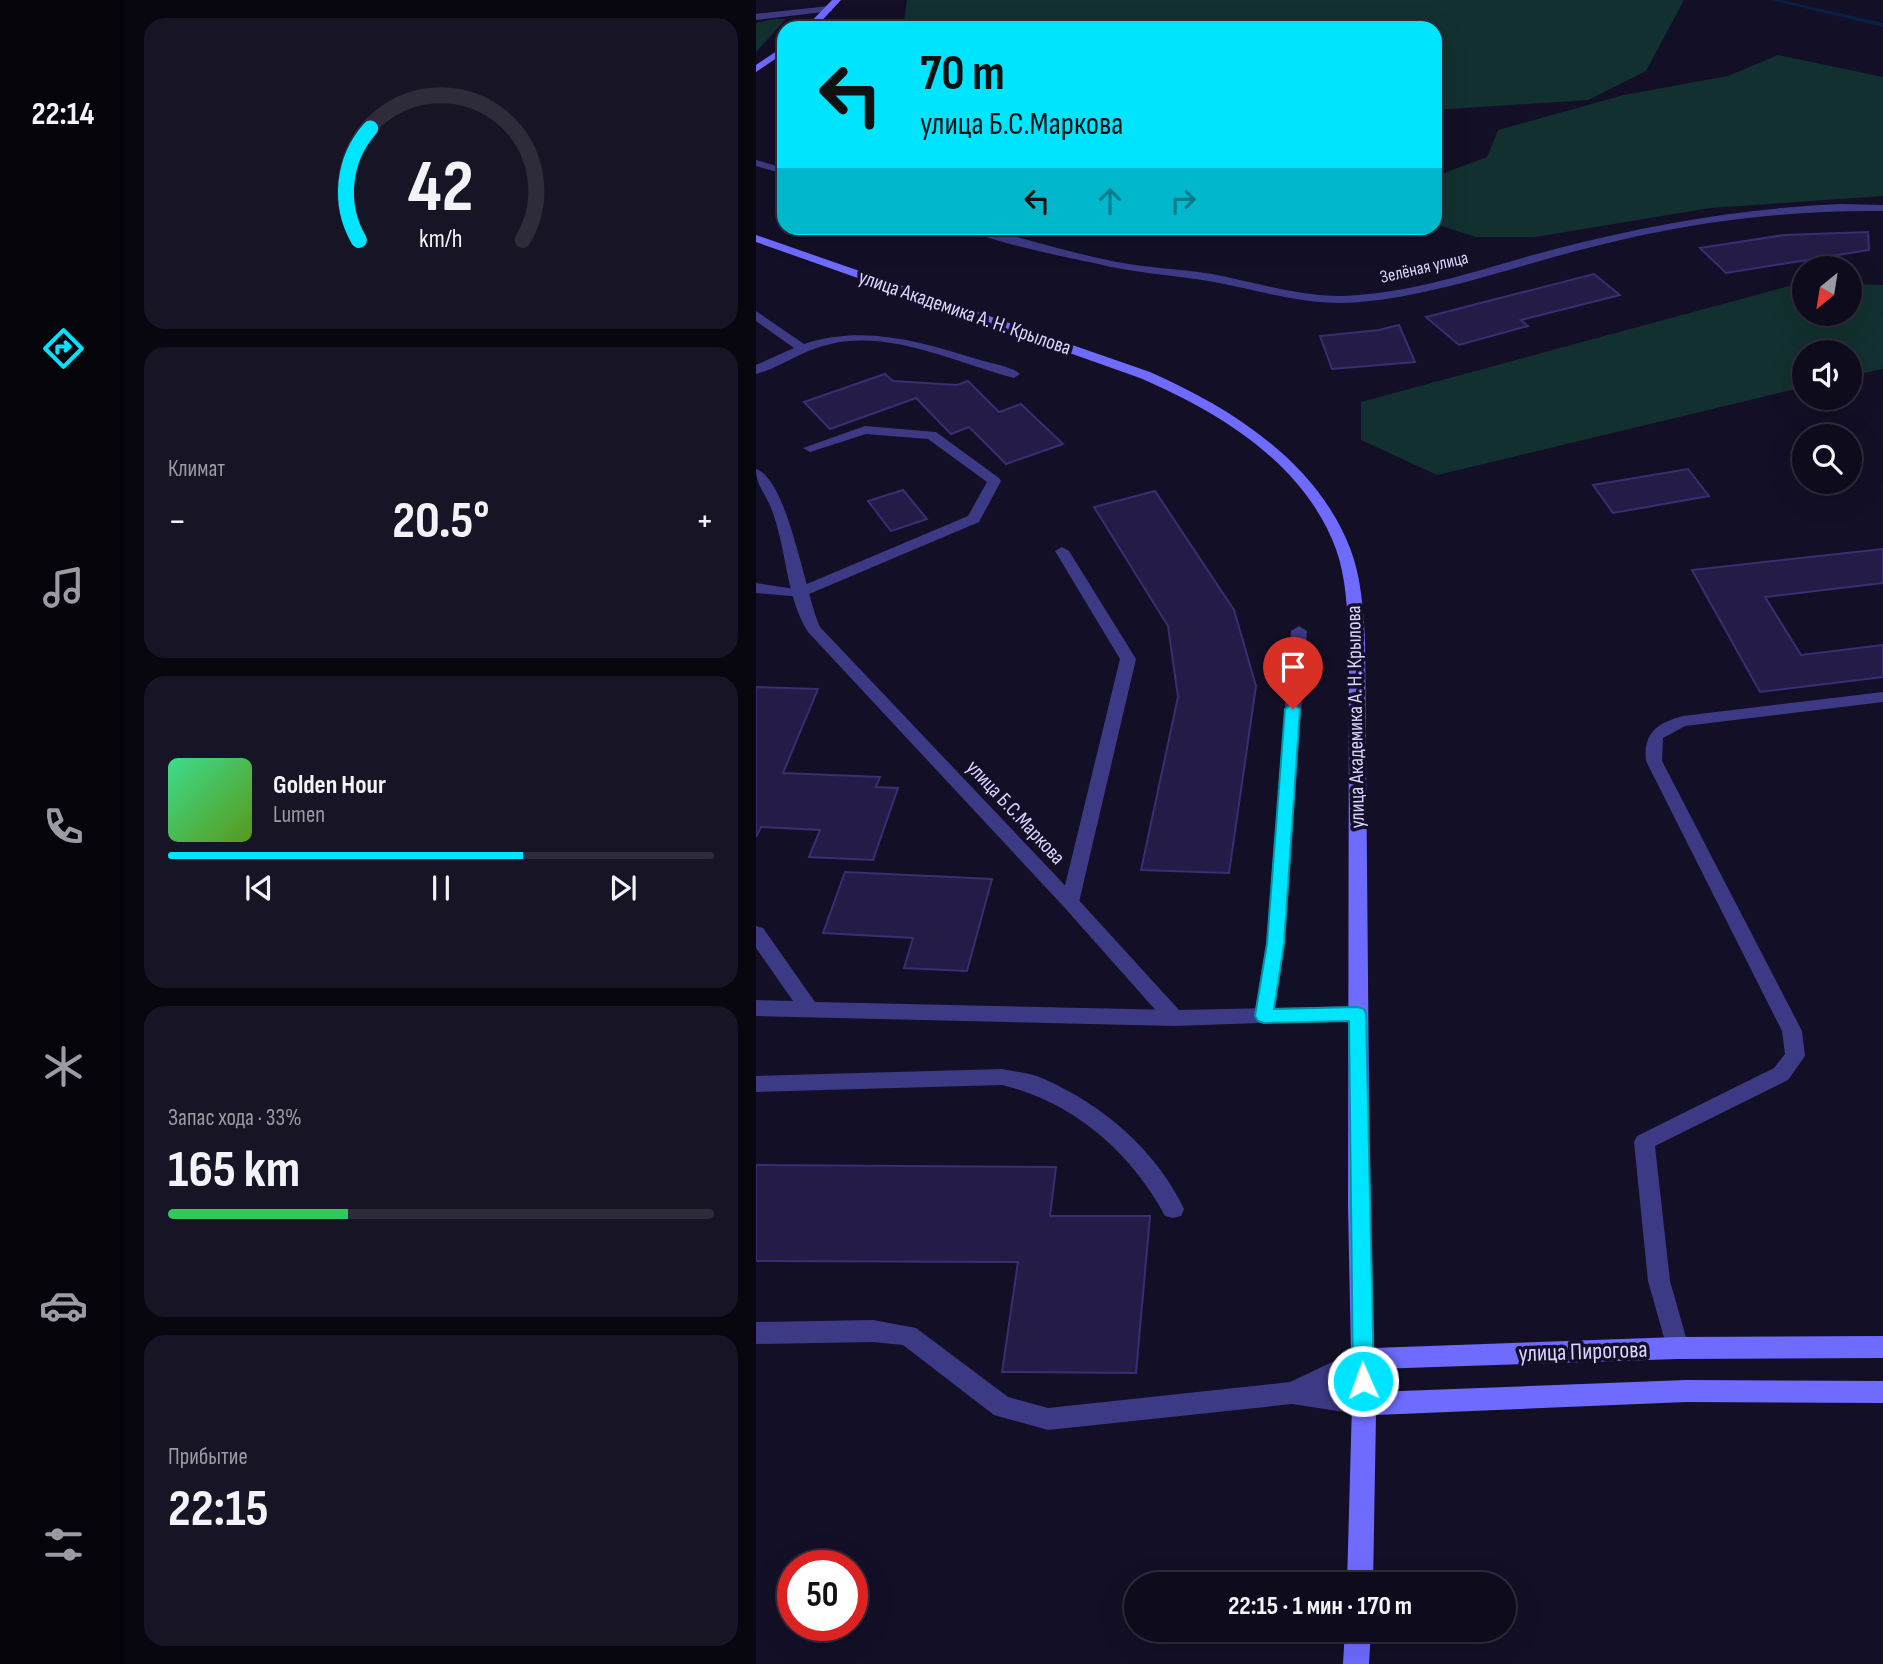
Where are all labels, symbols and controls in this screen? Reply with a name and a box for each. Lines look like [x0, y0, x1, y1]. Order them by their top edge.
text: 70 m [920, 45, 1005, 104]
icon: left [805, 49, 896, 140]
text: 22:14 [32, 95, 94, 134]
text: улица Б.С.Маркова [920, 105, 1123, 144]
text: 42 [408, 144, 474, 232]
icon: left [1018, 182, 1056, 220]
icon: ahead [1091, 182, 1129, 220]
icon: right [1164, 182, 1202, 220]
text: km/h [419, 223, 463, 254]
street label: Зелёная улица [1378, 247, 1470, 288]
north arrow [1792, 256, 1862, 326]
map controls [1792, 256, 1862, 494]
street label: улица Академика А. Н. Крылова [855, 264, 1074, 361]
icon: directions [39, 324, 88, 373]
button: sound [1792, 340, 1862, 410]
button: search [1792, 424, 1862, 494]
text: Климат [168, 455, 225, 483]
text: 20.5° [392, 490, 490, 553]
text: − [168, 499, 187, 544]
text: + [695, 499, 714, 544]
icon: music [39, 563, 88, 612]
street label: улица Академика А. Н. Крылова [1341, 605, 1370, 829]
pin [1263, 637, 1323, 709]
icon: arrive [1274, 648, 1312, 686]
street label: улица Б.С.Маркова [961, 755, 1070, 870]
text: Golden Hour [273, 770, 386, 801]
text: Lumen [273, 801, 325, 829]
icon: phone [39, 802, 88, 851]
icon: previous [240, 869, 278, 907]
icon: pause [422, 869, 460, 907]
icon: next [604, 869, 642, 907]
icon: climate [39, 1042, 88, 1091]
text: Запас хода · 33% [168, 1104, 302, 1132]
text: 165 km [168, 1139, 300, 1202]
icon: car [39, 1281, 88, 1330]
street label: улица Пирогова [1518, 1335, 1648, 1368]
position arrow [1326, 1344, 1400, 1418]
text: Прибытие [168, 1443, 248, 1471]
text: 22:15 [168, 1478, 269, 1541]
icon: filters [39, 1520, 88, 1569]
speed limit sign: 50 [777, 1550, 868, 1641]
text: 22:15 · 1 мин · 170 m [1228, 1591, 1412, 1622]

